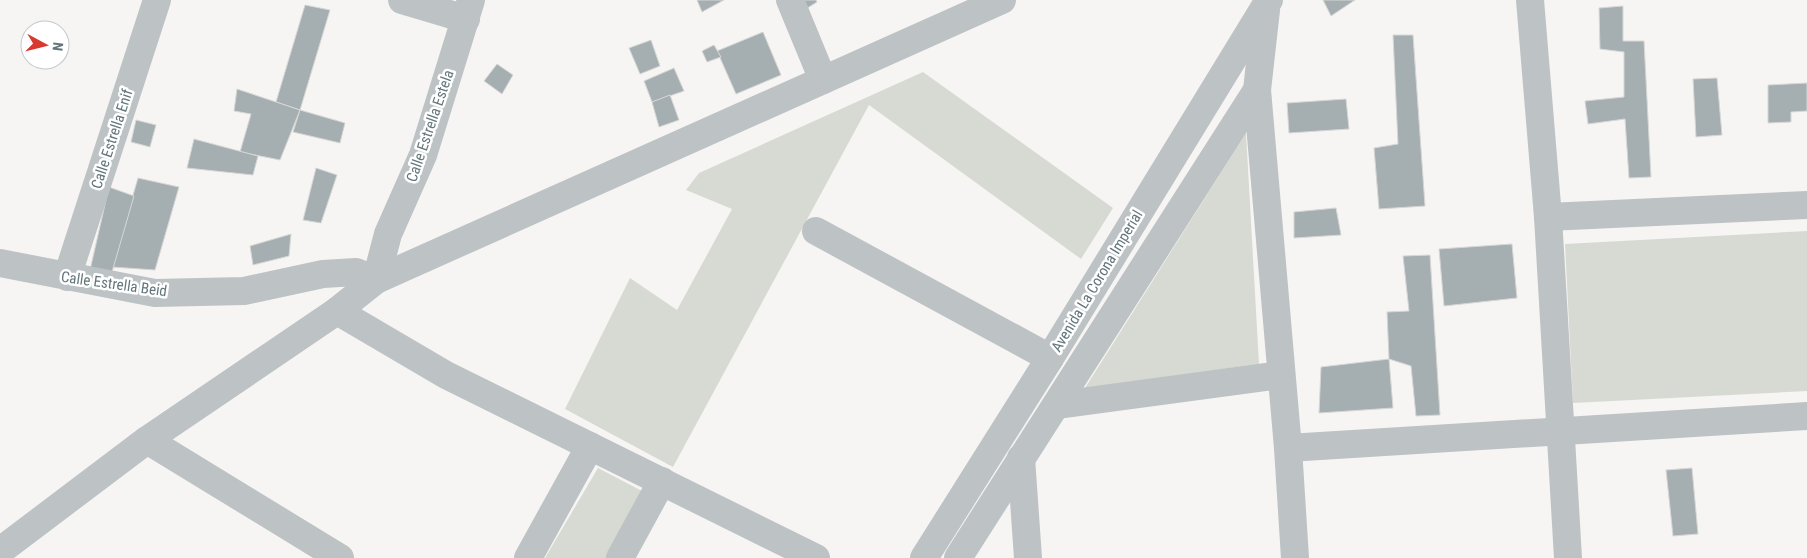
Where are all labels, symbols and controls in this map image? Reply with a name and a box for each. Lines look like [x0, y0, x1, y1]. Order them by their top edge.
north arrow [20, 20, 70, 70]
text: N [49, 41, 66, 52]
street label: Calle Estrella Estela [402, 68, 458, 184]
street label: Calle Estrella Enif [87, 87, 137, 191]
street label: Avenida La Corona Imperial [1048, 207, 1146, 355]
street label: Calle Estrella Beid [60, 268, 168, 300]

